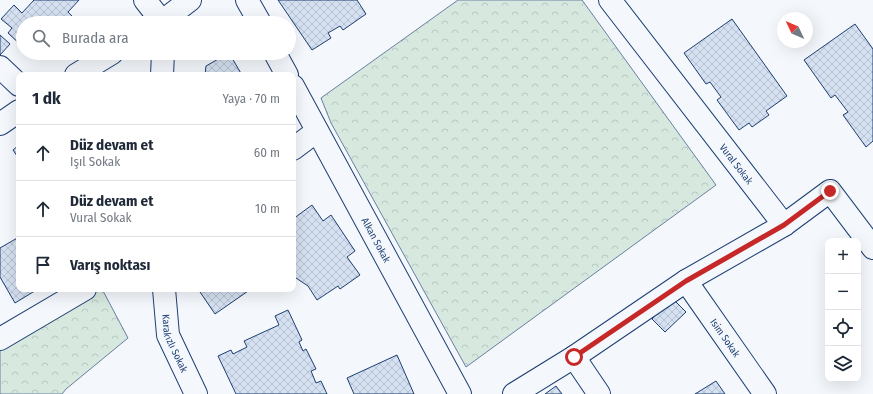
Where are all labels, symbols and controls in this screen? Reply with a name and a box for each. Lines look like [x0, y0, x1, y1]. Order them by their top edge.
north arrow [777, 12, 813, 48]
search box [16, 16, 296, 60]
icon: search [30, 27, 52, 49]
text: Burada ara [62, 29, 129, 47]
text: 1 dk [32, 88, 61, 109]
text: Yaya · 70 m [223, 91, 280, 106]
text: Düz devam et [70, 136, 153, 154]
icon: ahead [32, 142, 54, 164]
street label: Vural Sokak [717, 142, 755, 187]
text: 60 m [254, 145, 280, 160]
text: Işıl Sokak [70, 154, 120, 169]
route end [821, 182, 839, 200]
text: Düz devam et [70, 192, 153, 210]
icon: ahead [32, 198, 54, 220]
text: 10 m [255, 201, 280, 216]
text: Vural Sokak [70, 210, 132, 225]
street label: Alkan Sokak [359, 216, 393, 265]
map controls [825, 238, 861, 382]
button: + [825, 238, 861, 274]
icon: arrive [32, 254, 54, 276]
text: Varış noktası [70, 256, 150, 274]
button: − [825, 274, 861, 310]
button: locate [825, 310, 861, 346]
street label: Karakızlı Sokak [159, 314, 190, 375]
street label: Isim Sokak [707, 317, 742, 360]
button: layers [825, 346, 861, 382]
route start [565, 348, 583, 366]

